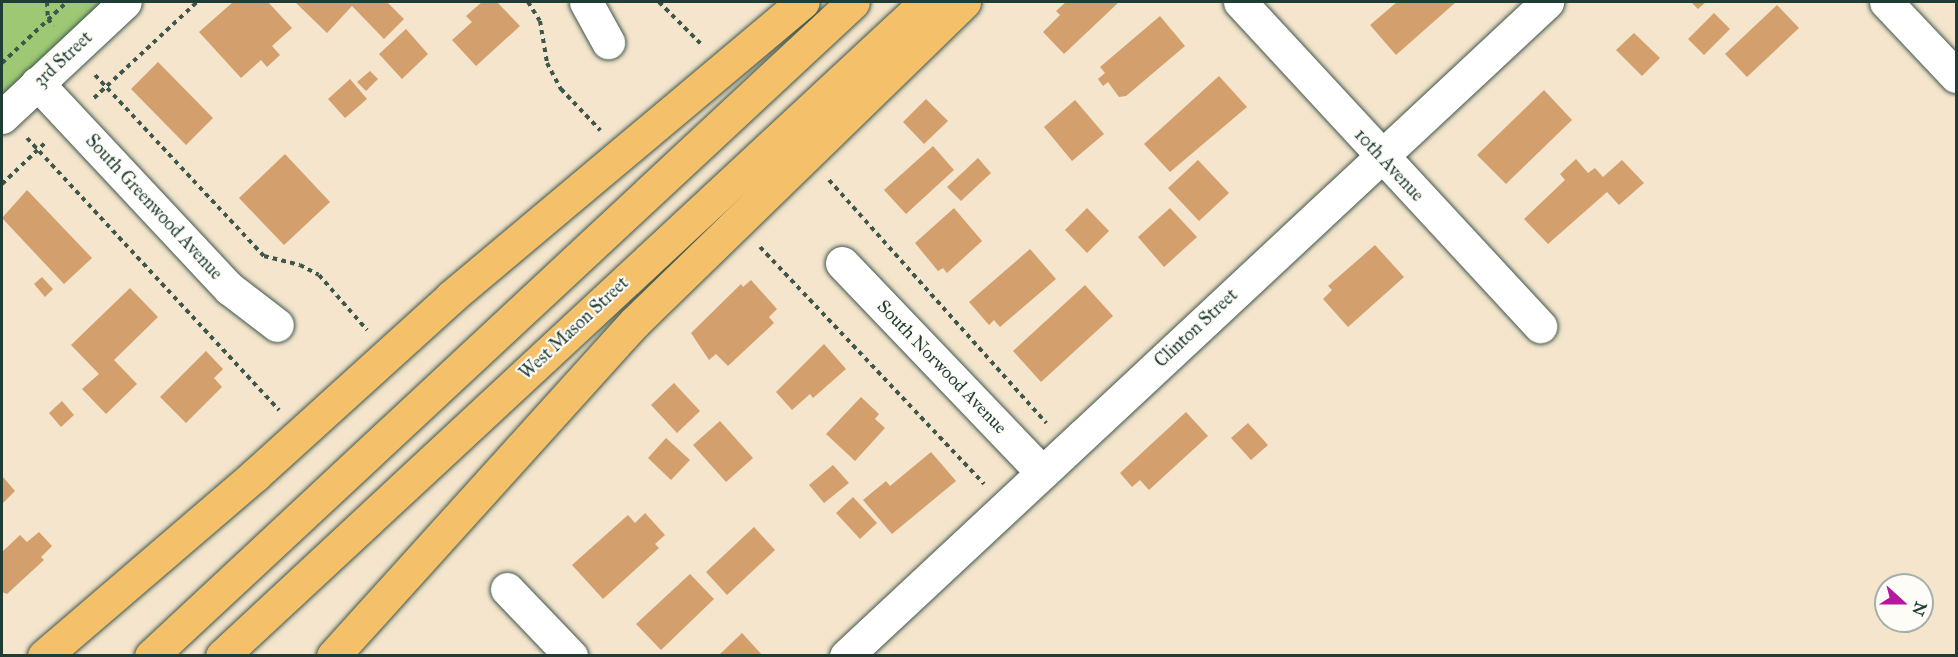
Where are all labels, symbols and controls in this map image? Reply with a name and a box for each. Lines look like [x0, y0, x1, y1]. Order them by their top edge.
street label: 3rd Street [29, 27, 97, 91]
street label: 10th Avenue [1350, 124, 1428, 206]
street label: South Greenwood Avenue [81, 130, 227, 284]
street label: West Mason Street [515, 272, 633, 384]
street label: Clinton Street [1150, 284, 1242, 372]
street label: South Norwood Avenue [873, 296, 1011, 438]
north arrow [1874, 573, 1934, 633]
text: N [1908, 599, 1931, 619]

